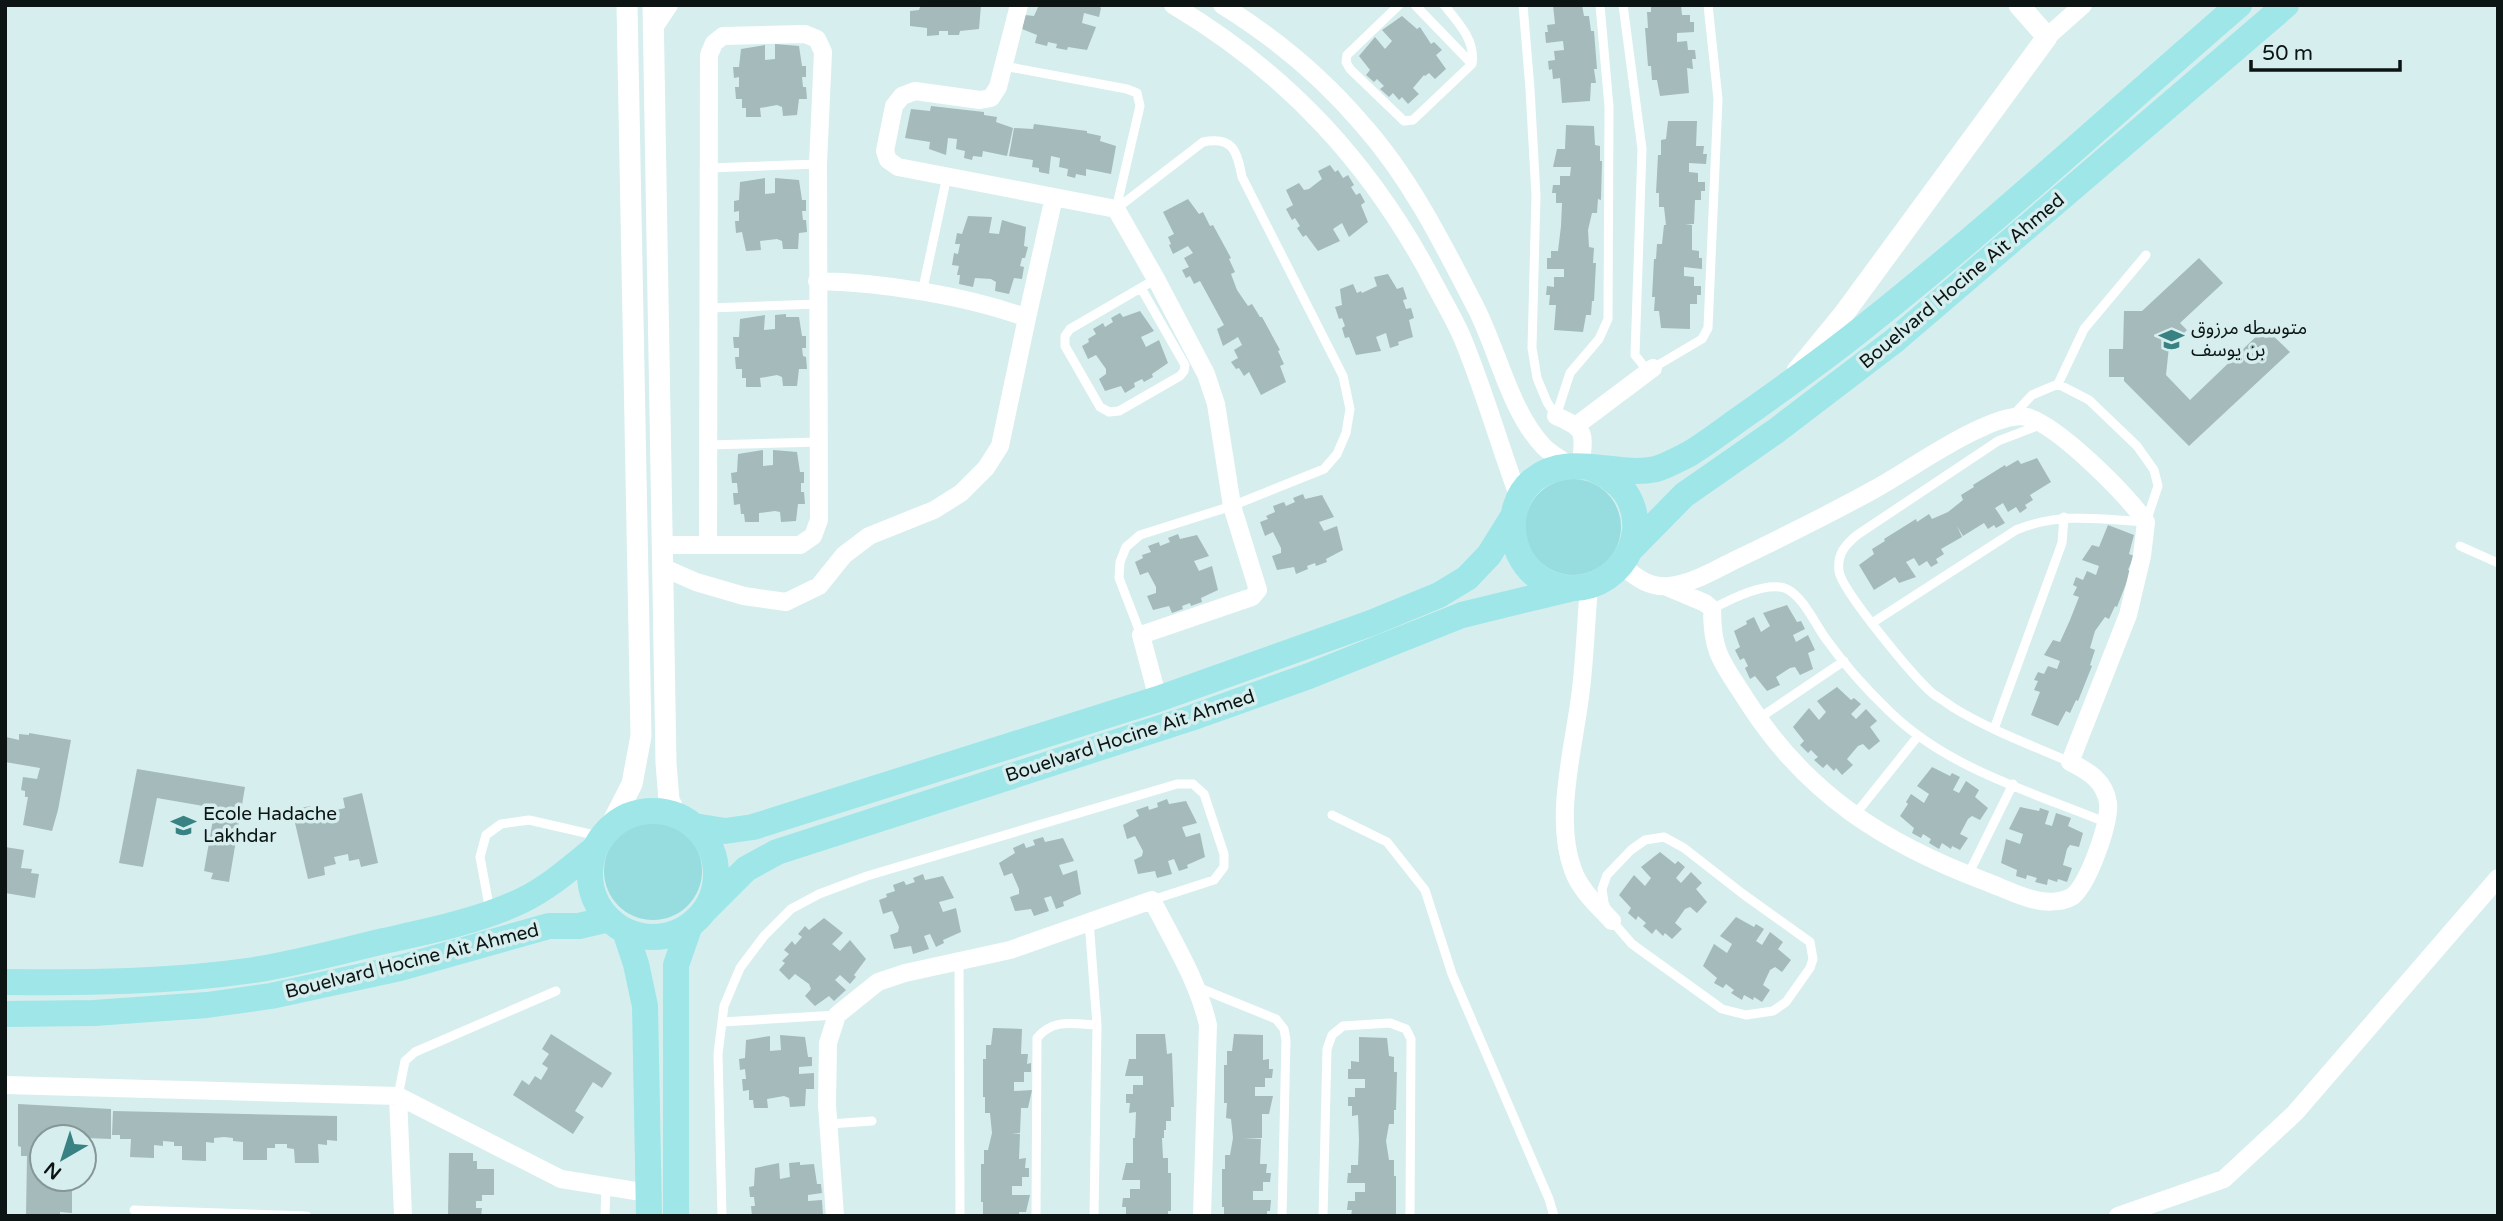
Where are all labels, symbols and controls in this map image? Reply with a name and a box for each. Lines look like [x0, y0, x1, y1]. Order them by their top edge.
scale bar [2251, 28, 2400, 72]
text: 50 m [2262, 41, 2313, 66]
street label: Bouelvard Hocine Ait Ahmed [1855, 189, 2069, 373]
place label: متوسطه مرزوق بن يوسف [2191, 317, 2307, 361]
school or university icon: متوسطه مرزوق بن يوسف [2157, 325, 2185, 353]
street label: Bouelvard Hocine Ait Ahmed [1003, 685, 1257, 787]
place label: Ecole Hadache Lakhdar [203, 803, 337, 847]
school or university icon: Ecole Hadache Lakhdar [169, 811, 197, 839]
street label: Bouelvard Hocine Ait Ahmed [283, 919, 541, 1003]
north arrow [28, 1123, 98, 1193]
text: N [40, 1157, 66, 1184]

